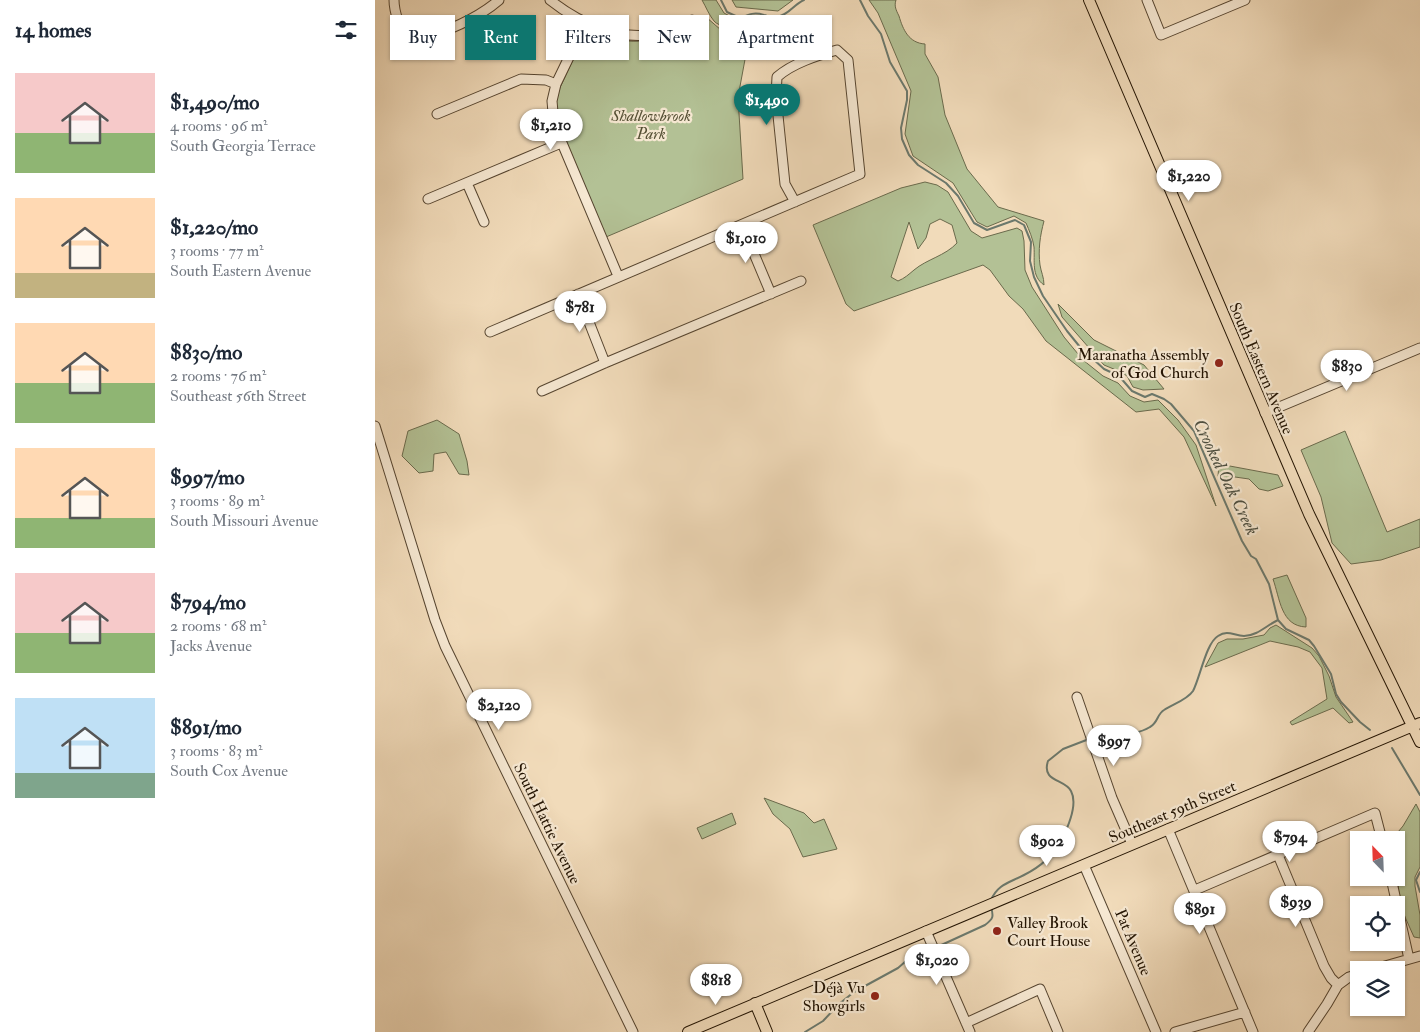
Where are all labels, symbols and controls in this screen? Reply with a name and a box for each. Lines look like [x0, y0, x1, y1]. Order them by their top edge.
chip: Buy [390, 15, 455, 60]
chip: Rent [465, 15, 536, 60]
chip: Filters [546, 15, 629, 60]
chip: New [639, 15, 709, 60]
chip: Apartment [719, 15, 832, 60]
icon: filters [332, 16, 360, 44]
text: 14 homes [15, 17, 92, 44]
pin: $1,490 [726, 84, 808, 126]
text: $1,490/mo [170, 89, 259, 116]
text: $1,490 [745, 90, 789, 110]
icon: home [55, 93, 115, 153]
park label: Shallowbrook Park [610, 106, 691, 144]
pin: $1,210 [510, 108, 592, 151]
text: $1,210 [531, 115, 571, 135]
text: 4 rooms · 96 m² [170, 116, 268, 136]
text: South Georgia Terrace [170, 136, 316, 156]
pin: $1,220 [1148, 160, 1230, 202]
text: $1,220 [1168, 166, 1211, 186]
text: $1,220/mo [170, 214, 258, 241]
icon: home [55, 218, 115, 278]
pin: $1,010 [705, 222, 787, 264]
text: $1,010 [726, 228, 766, 248]
text: 3 rooms · 77 m² [170, 241, 264, 261]
text: South Eastern Avenue [170, 261, 311, 281]
pin: $781 [550, 290, 610, 333]
text: $781 [565, 297, 595, 317]
street label: South Eastern Avenue [1224, 300, 1298, 438]
text: $830/mo [170, 339, 242, 366]
icon: home [55, 343, 115, 403]
place label: Maranatha Assembly of God Church [1077, 345, 1210, 383]
pin: $830 [1317, 350, 1377, 392]
text: $830 [1332, 356, 1362, 376]
marker: Maranatha Assembly of God Church [1213, 357, 1225, 369]
text: 2 rooms · 76 m² [170, 366, 266, 386]
text: Southeast 56th Street [170, 386, 306, 406]
water label: Crooked Oak Creek [1188, 415, 1264, 539]
text: $997/mo [170, 464, 245, 491]
icon: home [55, 468, 115, 528]
text: 3 rooms · 89 m² [170, 491, 265, 511]
text: South Missouri Avenue [170, 511, 318, 531]
text: $794/mo [170, 589, 246, 616]
icon: home [55, 593, 115, 653]
text: 2 rooms · 68 m² [170, 616, 266, 636]
text: Jacks Avenue [170, 636, 252, 656]
pin: $2,120 [458, 688, 540, 731]
text: $2,120 [478, 695, 521, 715]
text: $891/mo [170, 714, 242, 741]
icon: home [55, 718, 115, 778]
pin: $997 [1084, 724, 1144, 767]
text: $997 [1098, 731, 1130, 751]
text: 3 rooms · 83 m² [170, 741, 263, 761]
street label: South Hattie Avenue [509, 760, 585, 888]
text: South Cox Avenue [170, 761, 288, 781]
street label: Southeast 59th Street [1106, 776, 1239, 848]
pin: $794 [1260, 820, 1320, 863]
pin: $902 [1017, 824, 1077, 867]
text: $794 [1273, 827, 1307, 847]
text: $902 [1030, 831, 1064, 851]
north arrow [1350, 831, 1405, 886]
map controls [1350, 831, 1405, 1016]
pin: $939 [1266, 886, 1326, 928]
pin: $891 [1170, 892, 1230, 935]
text: $939 [1280, 892, 1312, 912]
button: locate [1350, 896, 1405, 951]
text: $891 [1185, 899, 1215, 919]
street label: Pat Avenue [1110, 906, 1156, 979]
place label: Valley Brook Court House [1007, 913, 1091, 951]
marker: Valley Brook Court House [991, 925, 1003, 937]
pin: $1,020 [896, 944, 978, 986]
text: $1,020 [915, 950, 959, 970]
button: layers [1350, 961, 1405, 1016]
pin: $818 [686, 964, 746, 1006]
text: $818 [701, 970, 731, 990]
place label: Déjà Vu Showgirls [803, 978, 865, 1016]
marker: Déjà Vu Showgirls [869, 990, 881, 1002]

